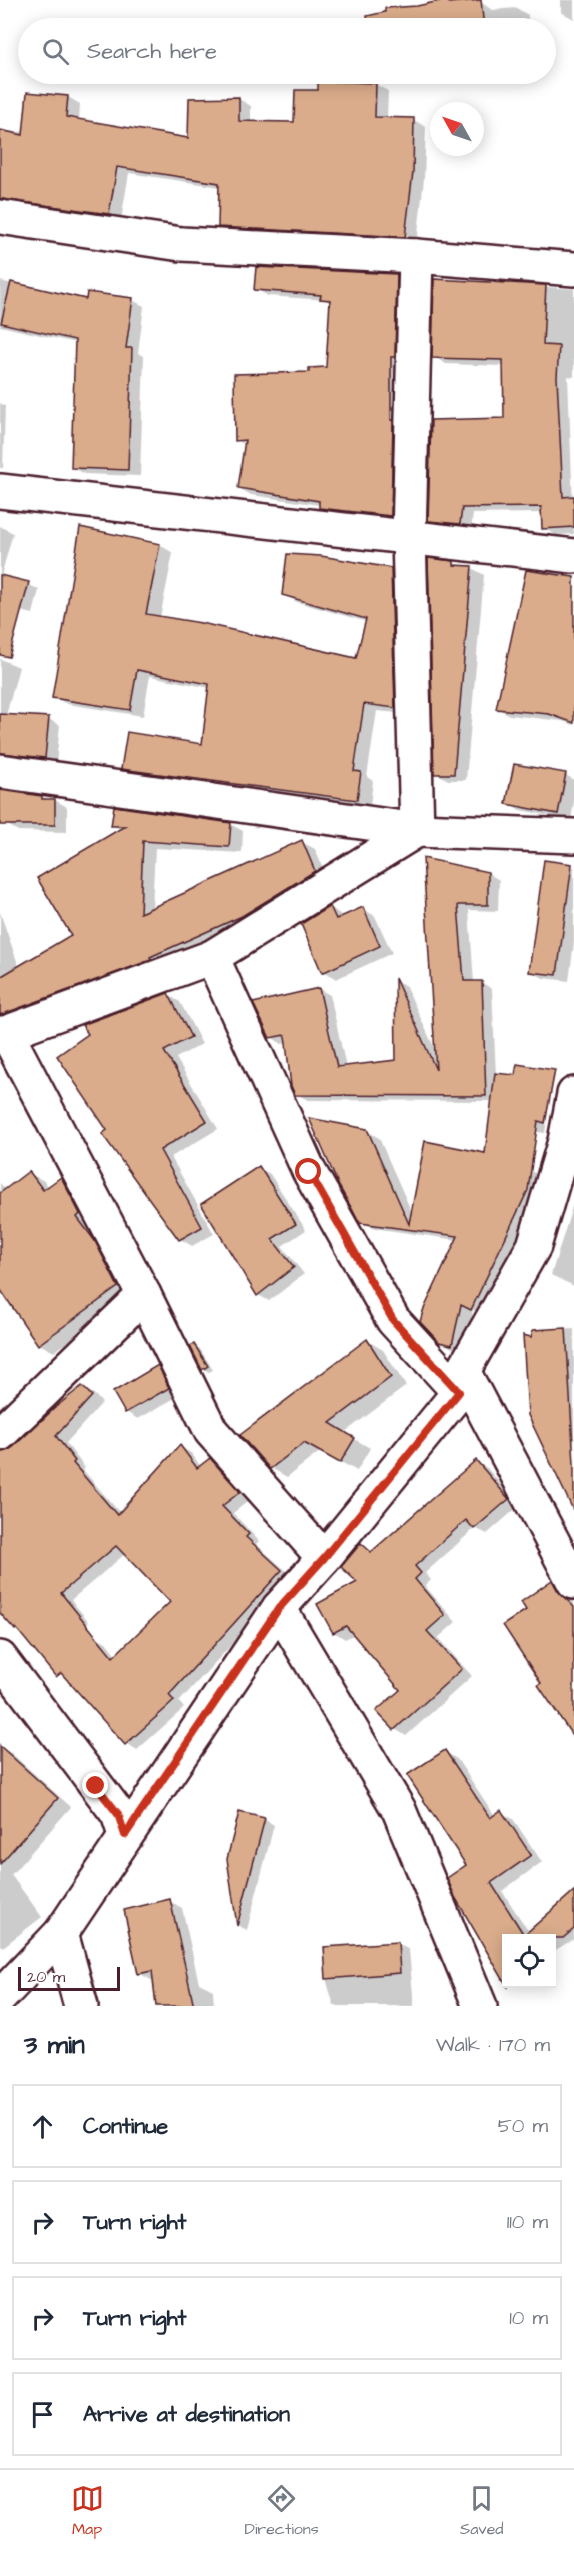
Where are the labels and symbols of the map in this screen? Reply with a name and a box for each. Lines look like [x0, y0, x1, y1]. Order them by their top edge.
north arrow [430, 102, 484, 156]
route start [295, 1158, 321, 1184]
route end [82, 1772, 108, 1798]
scale bar [18, 1964, 120, 1992]

